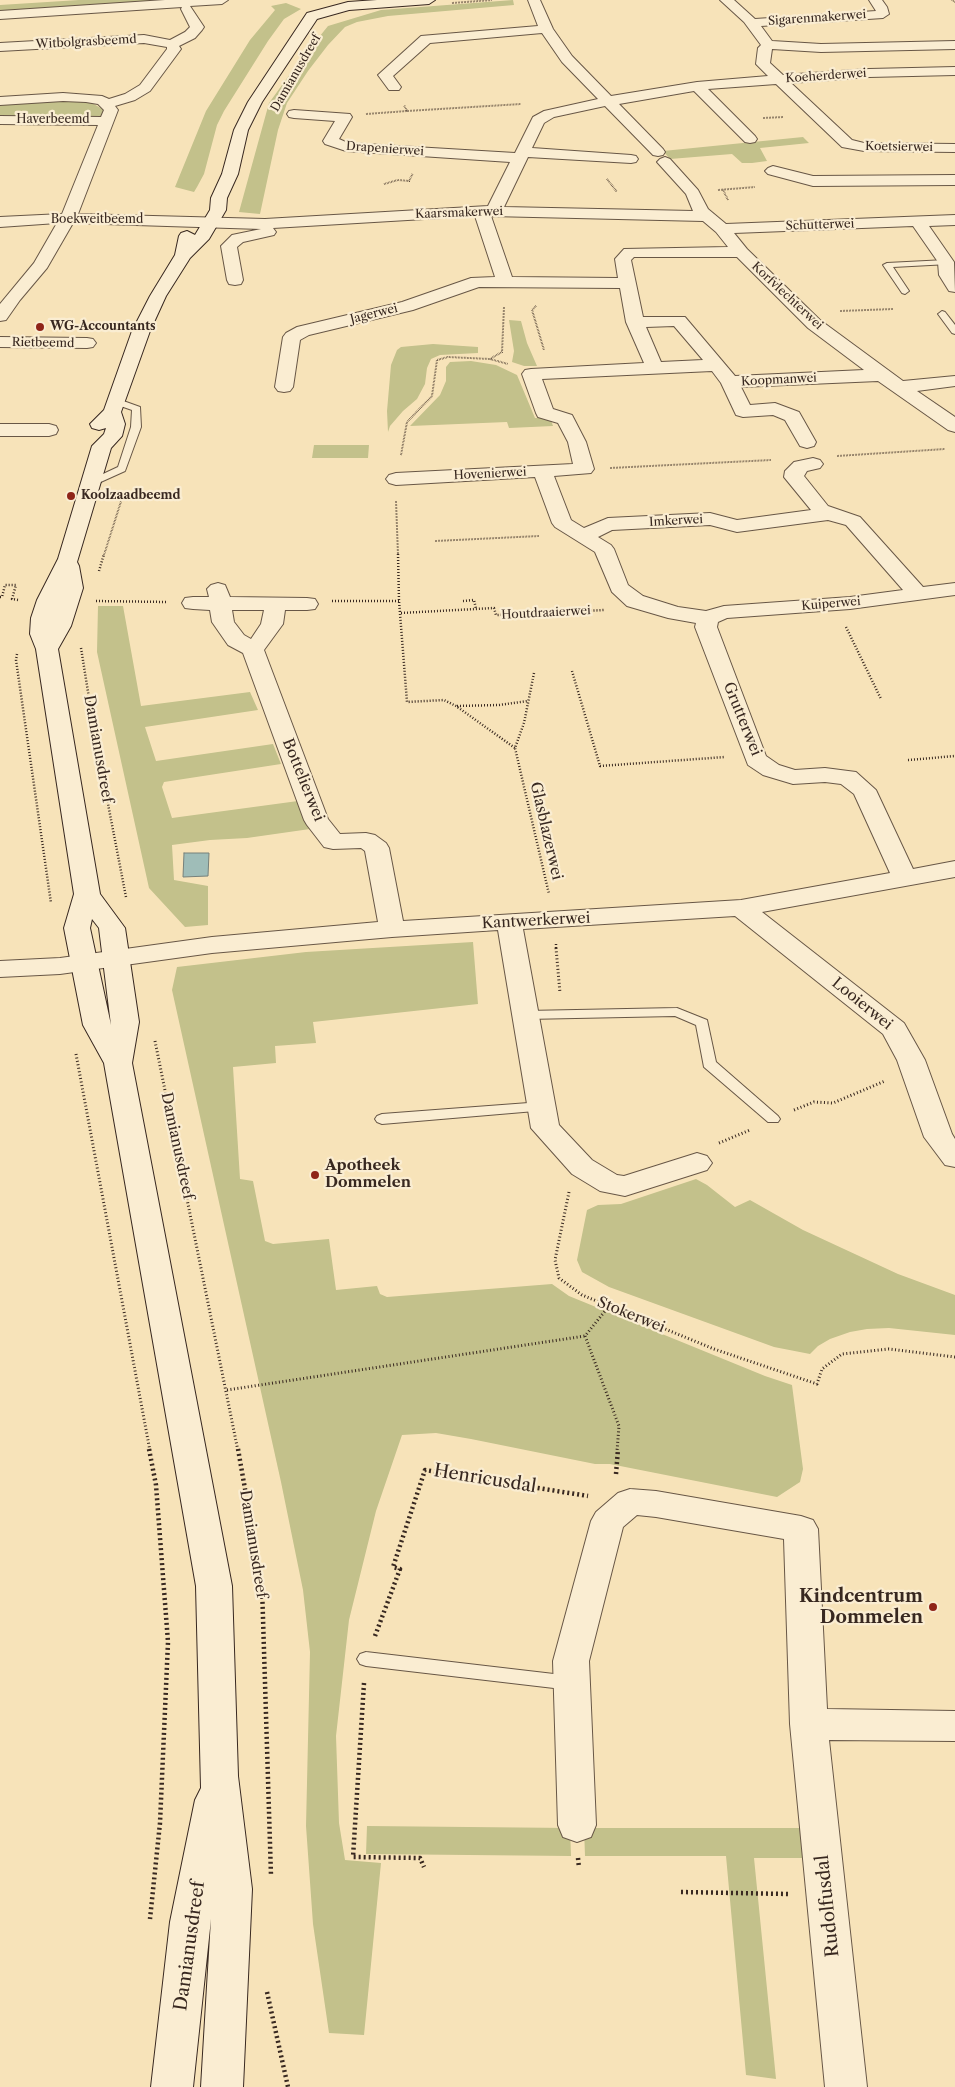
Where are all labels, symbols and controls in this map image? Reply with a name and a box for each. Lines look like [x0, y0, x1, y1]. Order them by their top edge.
street label: Sigarenmakerwei [767, 7, 867, 29]
street label: Witbolgrasbeemd [35, 32, 137, 52]
street label: Damianusdreef [268, 32, 324, 114]
street label: Koeherderwei [785, 66, 867, 86]
street label: Haverbeemd [16, 113, 90, 127]
street label: Drapenierwei [346, 139, 424, 159]
street label: Koetsierwei [865, 139, 933, 155]
street label: Kaarsmakerwei [415, 204, 503, 222]
street label: Boekweitbeemd [51, 213, 143, 227]
street label: Schutterwei [785, 217, 855, 233]
street label: Korfvlechterwei [748, 259, 826, 333]
street label: Jagerwei [349, 301, 399, 327]
place label: WG-Accountants [50, 320, 156, 334]
marker: WG-Accountants [34, 321, 46, 333]
street label: Rietbeemd [12, 335, 74, 351]
street label: Koopmanwei [741, 371, 817, 389]
street label: Hovenierwei [453, 465, 527, 483]
place label: Koolzaadbeemd [81, 489, 181, 503]
marker: Koolzaadbeemd [65, 490, 77, 502]
street label: Imkerwei [649, 512, 703, 530]
street label: Kuiperwei [801, 594, 861, 614]
street label: Houtdraaierwei [501, 603, 591, 623]
street label: Grutterwei [719, 679, 765, 759]
street label: Damianusdreef [80, 694, 116, 804]
street label: Bottelierwei [278, 736, 328, 824]
street label: Glasblazerwei [526, 780, 566, 882]
street label: Kantwerkerwei [481, 909, 591, 933]
street label: Looierwei [828, 974, 896, 1034]
street label: Damianusdreef [157, 1091, 197, 1201]
place label: Apotheek Dommelen [325, 1157, 411, 1192]
marker: Apotheek Dommelen [309, 1169, 321, 1181]
street label: Stokerwei [595, 1293, 667, 1337]
street label: Henricusdal [432, 1460, 538, 1498]
street label: Damianusdreef [236, 1489, 270, 1599]
place label: Kindcentrum Dommelen [799, 1586, 923, 1628]
marker: Kindcentrum Dommelen [927, 1601, 939, 1613]
street label: Rudolfusdal [812, 1854, 844, 1958]
street label: Damianusdreef [170, 1880, 210, 2012]

